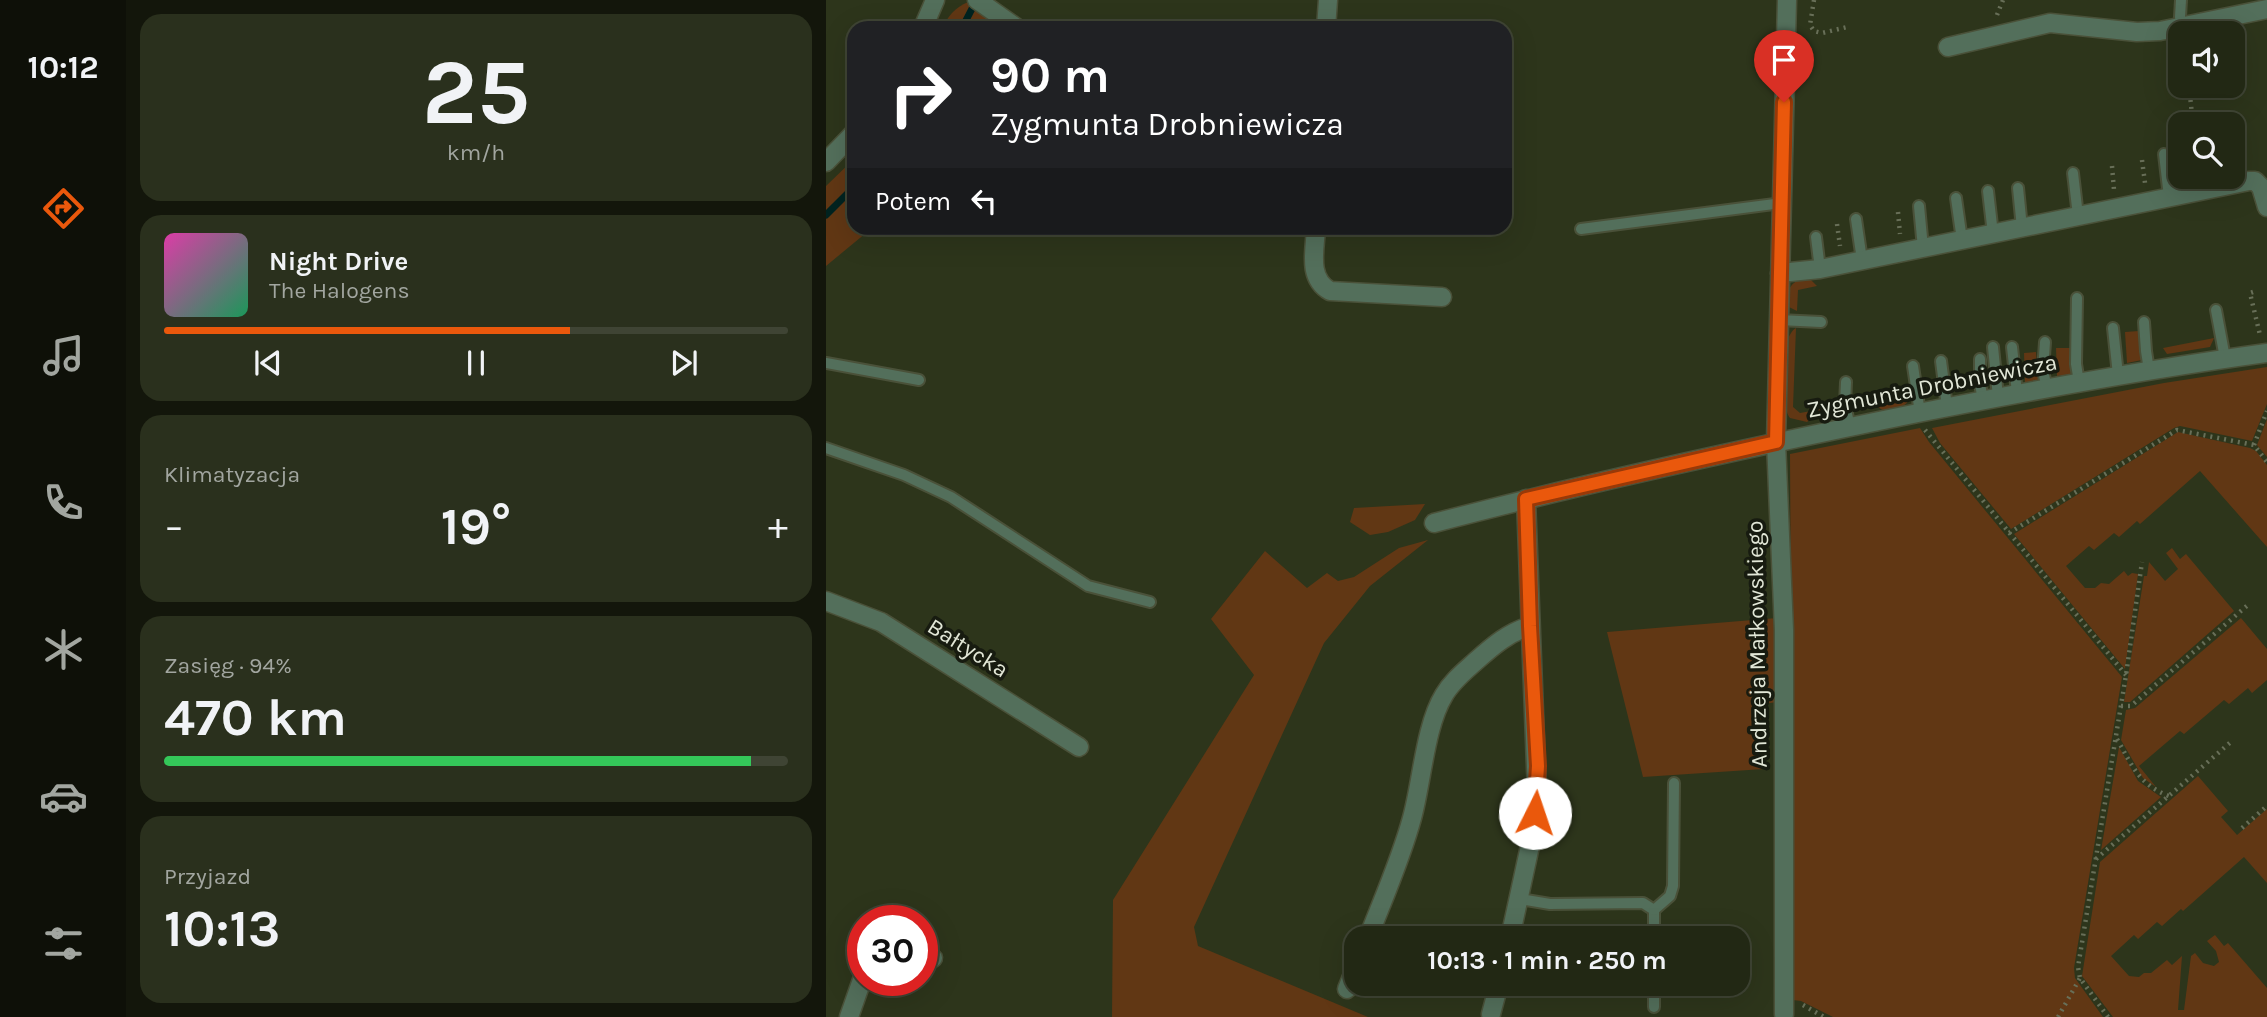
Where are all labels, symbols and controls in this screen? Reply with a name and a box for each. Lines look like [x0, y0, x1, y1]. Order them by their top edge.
map controls [2168, 21, 2245, 189]
button: sound [2168, 21, 2245, 98]
pin [1754, 30, 1814, 102]
text: 25 [422, 40, 530, 146]
icon: arrive [1765, 41, 1803, 79]
text: 90 m [990, 47, 1110, 104]
text: 10:12 [27, 49, 99, 86]
icon: right [875, 49, 966, 140]
text: Zygmunta Drobniewicza [990, 106, 1344, 143]
button: search [2168, 112, 2245, 189]
text: km/h [447, 139, 505, 166]
icon: left [965, 182, 1003, 220]
icon: directions [39, 184, 88, 233]
text: Potem [875, 186, 951, 217]
text: Night Drive [269, 246, 408, 277]
text: The Halogens [269, 277, 409, 304]
icon: music [39, 331, 88, 380]
icon: previous [249, 344, 287, 382]
icon: pause [457, 344, 495, 382]
icon: next [665, 344, 703, 382]
street label: Zygmunta Drobniewicza [1805, 348, 2059, 424]
text: Klimatyzacja [164, 461, 300, 488]
icon: phone [39, 478, 88, 527]
text: 19° [441, 496, 511, 557]
text: − [164, 504, 184, 549]
text: + [768, 504, 788, 549]
street label: Andrzeja Małkowskiego [1741, 520, 1773, 768]
street label: Bałtycka [923, 613, 1013, 683]
icon: climate [39, 625, 88, 674]
text: Zasięg · 94% [164, 652, 292, 679]
text: 470 km [164, 687, 347, 748]
icon: car [39, 772, 88, 821]
position arrow [1498, 776, 1572, 850]
text: Przyjazd [164, 863, 251, 890]
text: 10:13 [164, 898, 280, 959]
speed limit sign: 30 [847, 905, 938, 996]
icon: filters [39, 919, 88, 968]
text: 10:13 · 1 min · 250 m [1427, 945, 1667, 976]

